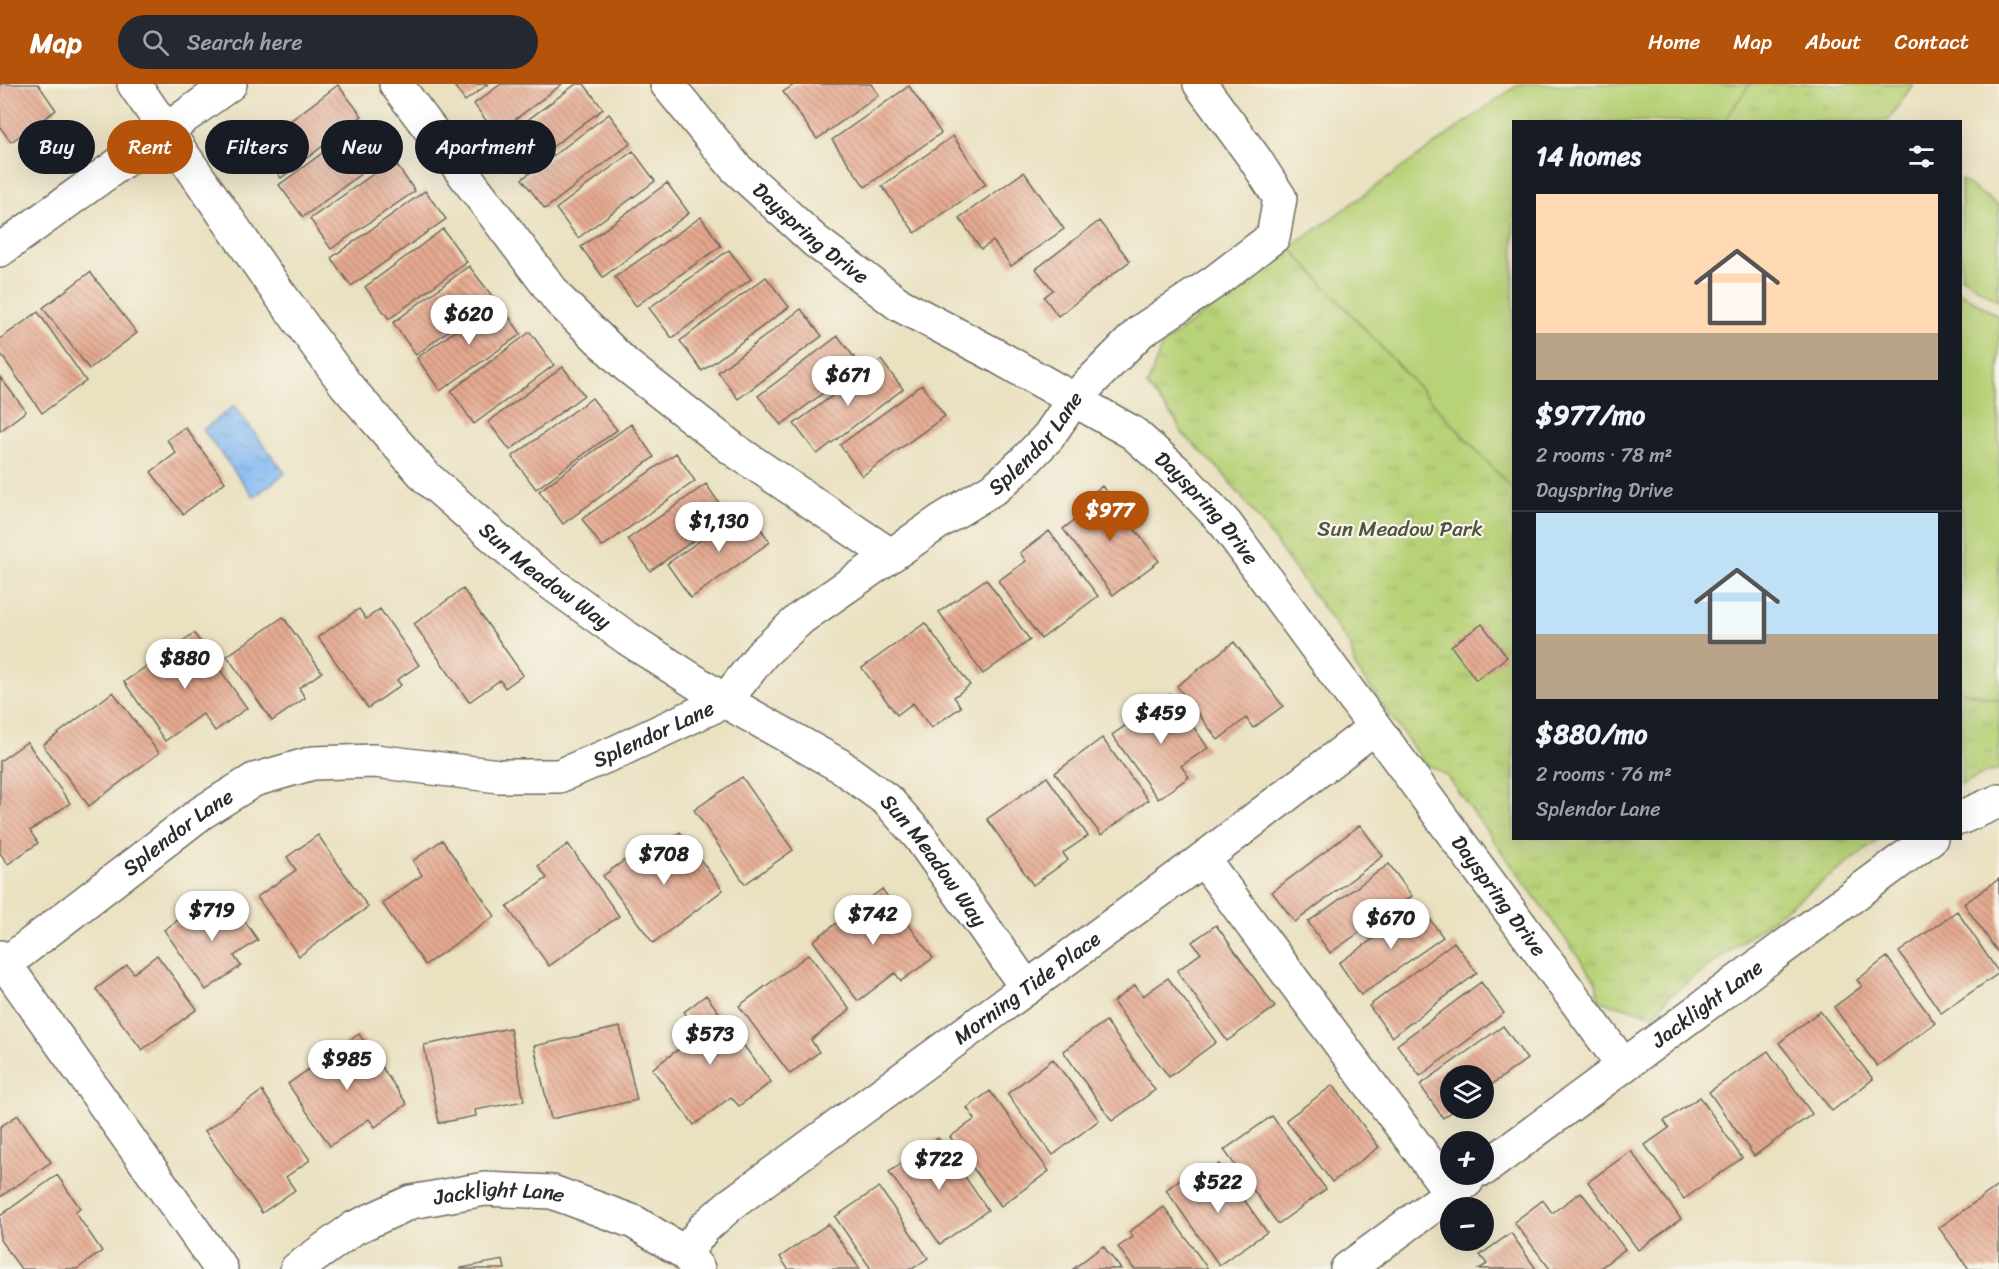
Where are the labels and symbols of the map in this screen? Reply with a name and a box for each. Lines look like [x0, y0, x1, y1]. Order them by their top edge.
street label: Dayspring Drive [743, 172, 878, 295]
pin: $620 [433, 295, 505, 346]
pin: $671 [812, 356, 884, 407]
street label: Splendor Lane [979, 381, 1092, 505]
street label: Dayspring Drive [1145, 441, 1269, 574]
pin: $977 [1074, 491, 1146, 542]
pin: $1,130 [670, 502, 768, 553]
park label: Sun Meadow Park [1317, 510, 1483, 548]
street label: Sun Meadow Way [470, 512, 620, 640]
pin: $880 [149, 639, 221, 690]
street label: Splendor Lane [587, 689, 721, 779]
pin: $459 [1125, 694, 1197, 745]
street label: Splendor Lane [114, 778, 241, 886]
street label: Sun Meadow Way [870, 785, 997, 935]
street label: Dayspring Drive [1441, 827, 1557, 965]
pin: $708 [628, 835, 700, 886]
pin: $719 [176, 891, 248, 942]
pin: $742 [837, 895, 909, 946]
pin: $670 [1355, 899, 1427, 950]
street label: Morning Tide Place [945, 921, 1109, 1055]
street label: Jacklight Lane [1642, 949, 1772, 1059]
pin: $573 [674, 1015, 746, 1066]
pin: $985 [311, 1040, 383, 1091]
pin: $722 [903, 1140, 975, 1191]
pin: $522 [1182, 1163, 1254, 1214]
street label: Jacklight Lane [430, 1170, 571, 1217]

